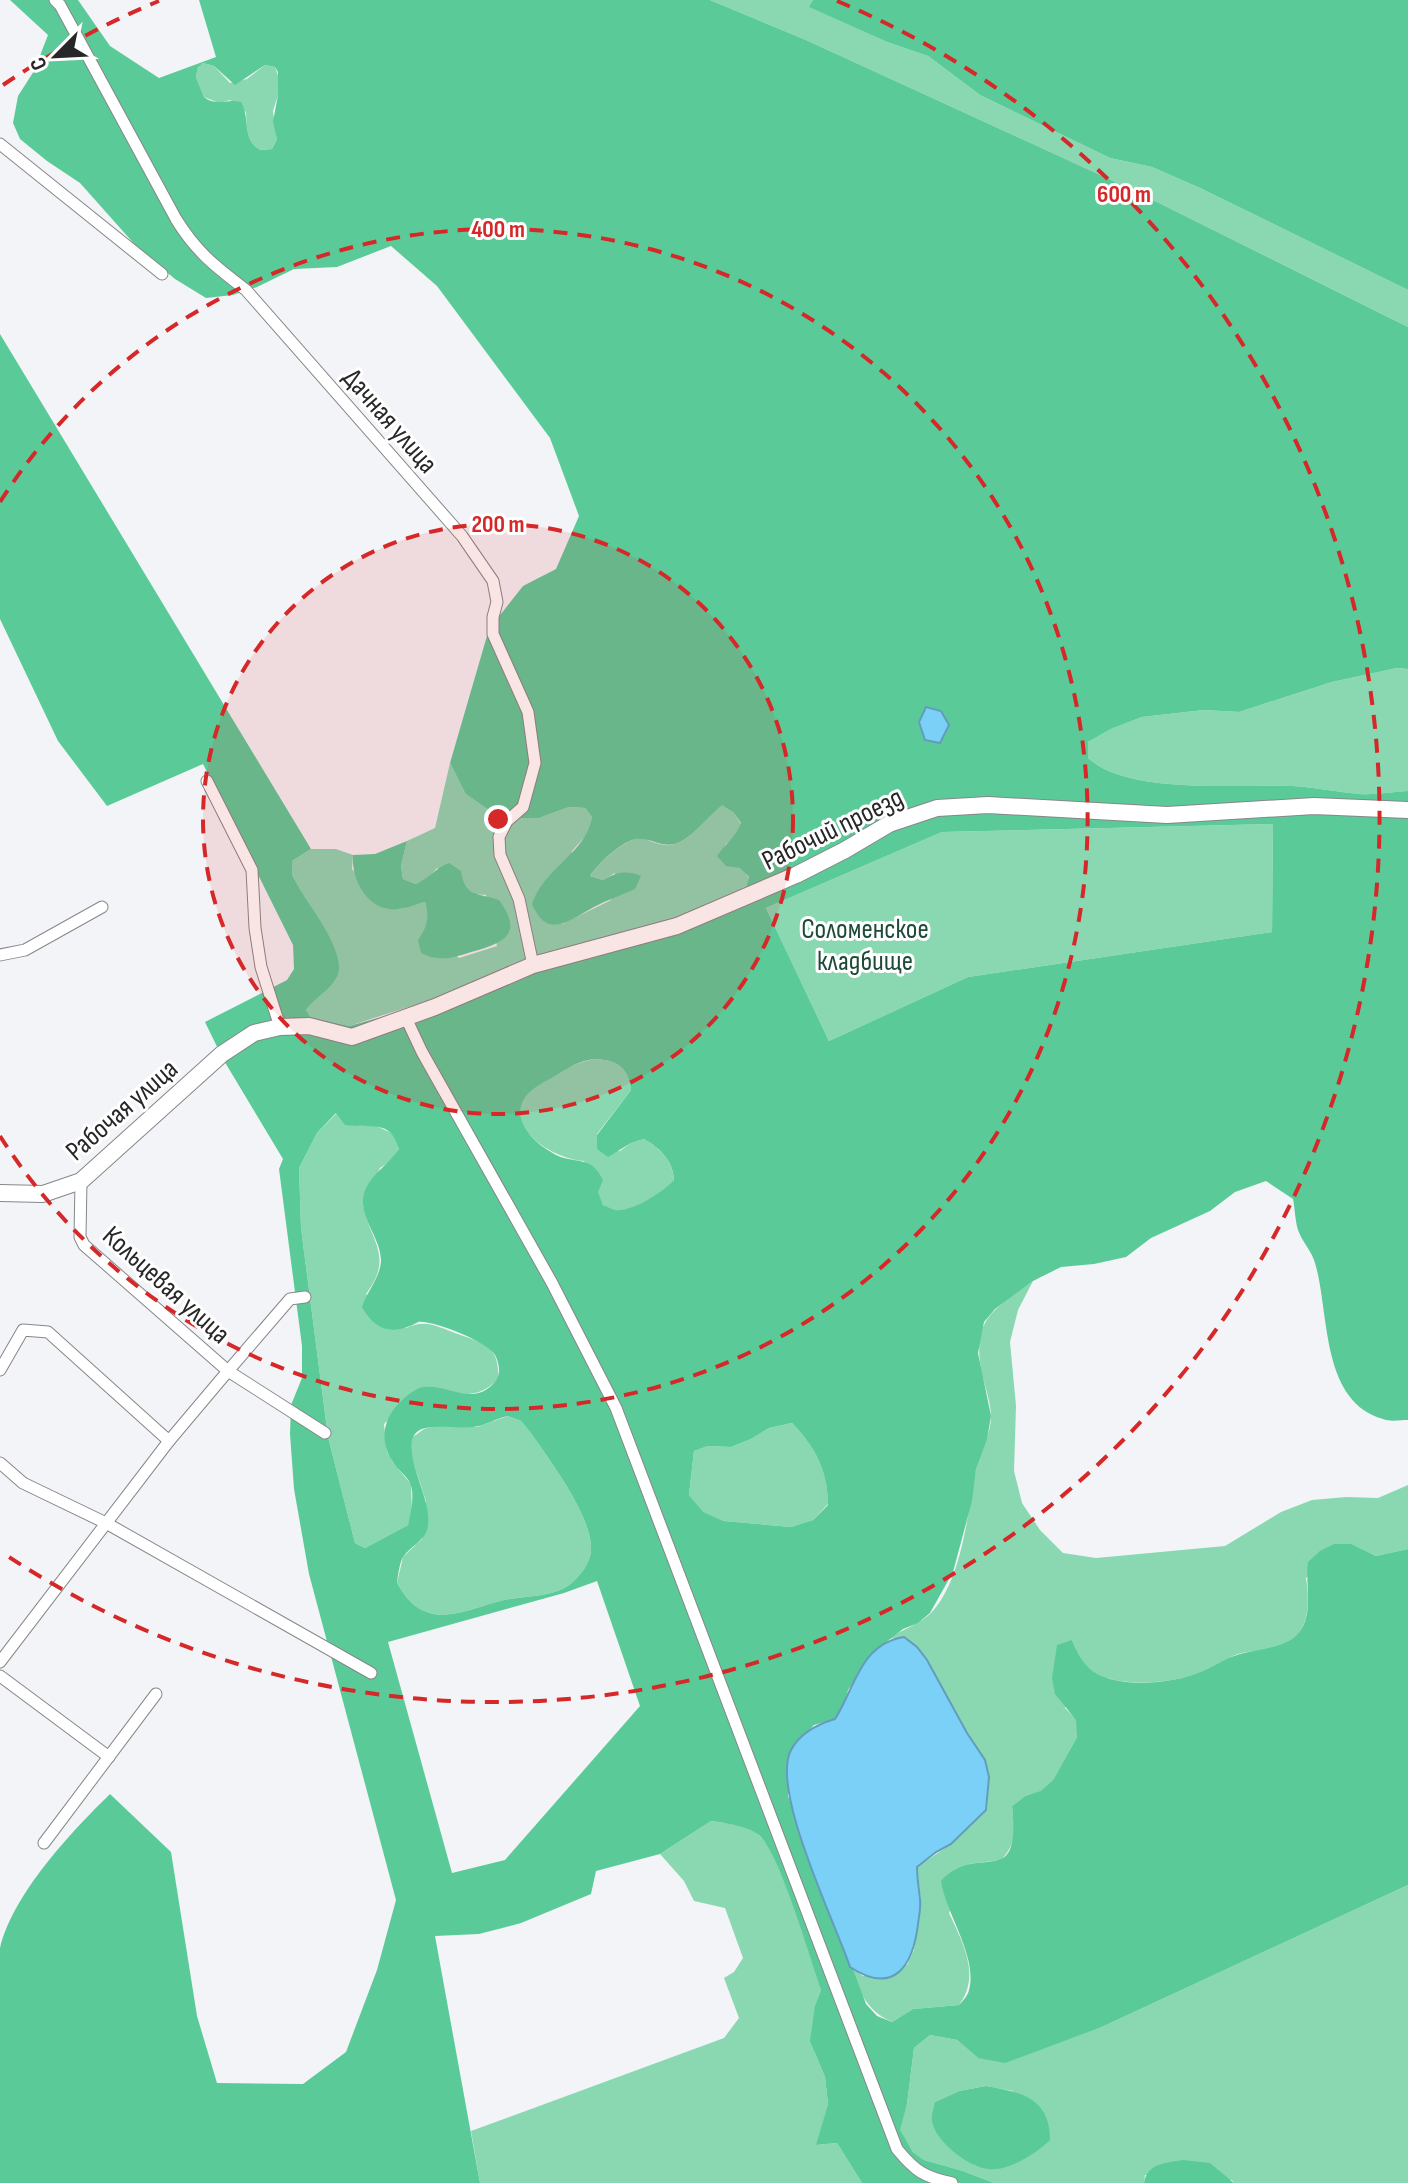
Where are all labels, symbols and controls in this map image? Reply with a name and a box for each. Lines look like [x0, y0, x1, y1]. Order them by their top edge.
north arrow [16, 16, 96, 96]
text: С [24, 53, 54, 74]
text: 600 m [1097, 180, 1151, 209]
text: 400 m [471, 215, 525, 244]
street label: Дачная улица [335, 362, 444, 480]
text: 200 m [471, 510, 525, 539]
street label: Рабочий проезд [757, 781, 909, 878]
centre of rings [484, 805, 512, 833]
park label: Соломенское кладбище [801, 913, 929, 978]
street label: Рабочая улица [59, 1053, 185, 1168]
street label: Кольцевая улица [96, 1219, 236, 1351]

